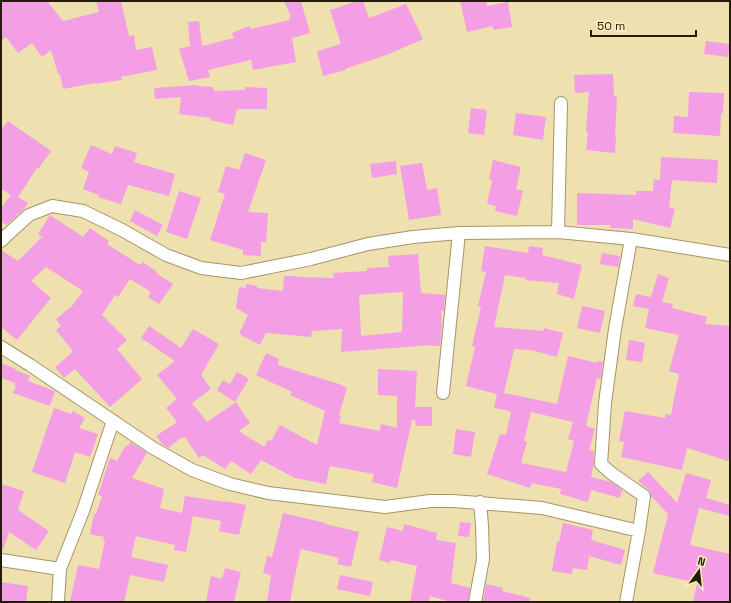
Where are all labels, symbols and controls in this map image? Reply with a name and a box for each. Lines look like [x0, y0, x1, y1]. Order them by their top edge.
scale bar [591, 12, 696, 38]
text: 50 m [597, 18, 625, 34]
north arrow [679, 551, 719, 591]
text: N [696, 554, 707, 569]

